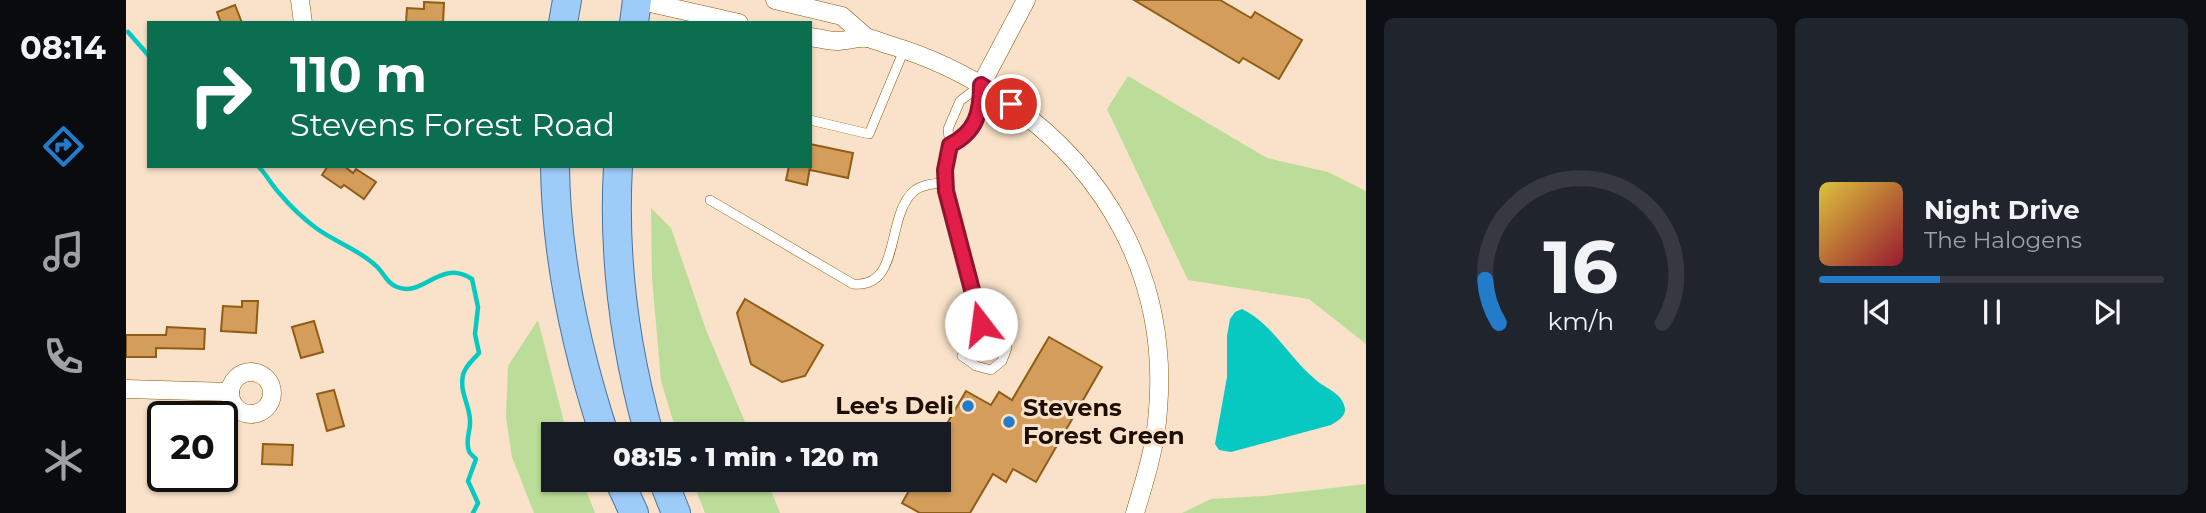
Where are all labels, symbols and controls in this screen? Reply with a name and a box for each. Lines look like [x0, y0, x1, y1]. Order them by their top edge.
text: 08:14 [20, 28, 106, 67]
text: 110 m [290, 45, 427, 104]
icon: right [175, 49, 266, 140]
pin [981, 74, 1041, 134]
icon: arrive [992, 85, 1030, 123]
text: Stevens Forest Road [290, 105, 615, 144]
icon: directions [39, 122, 88, 171]
text: Night Drive [1924, 194, 2080, 226]
text: 16 [1543, 223, 1618, 311]
text: The Halogens [1924, 226, 2082, 254]
icon: music [39, 227, 88, 276]
position arrow [944, 287, 1018, 361]
icon: previous [1858, 293, 1896, 331]
icon: pause [1973, 293, 2011, 331]
icon: next [2088, 293, 2126, 331]
text: km/h [1547, 305, 1614, 335]
icon: phone [39, 332, 88, 381]
place label: Lee's Deli [835, 391, 954, 420]
place label: Stevens Forest Green [1023, 393, 1185, 450]
marker: Lee's Deli [960, 398, 976, 414]
speed limit sign: 20 [147, 401, 238, 492]
marker: Stevens Forest Green [1001, 414, 1017, 430]
icon: climate [39, 436, 88, 485]
text: 08:15 · 1 min · 120 m [613, 441, 879, 473]

